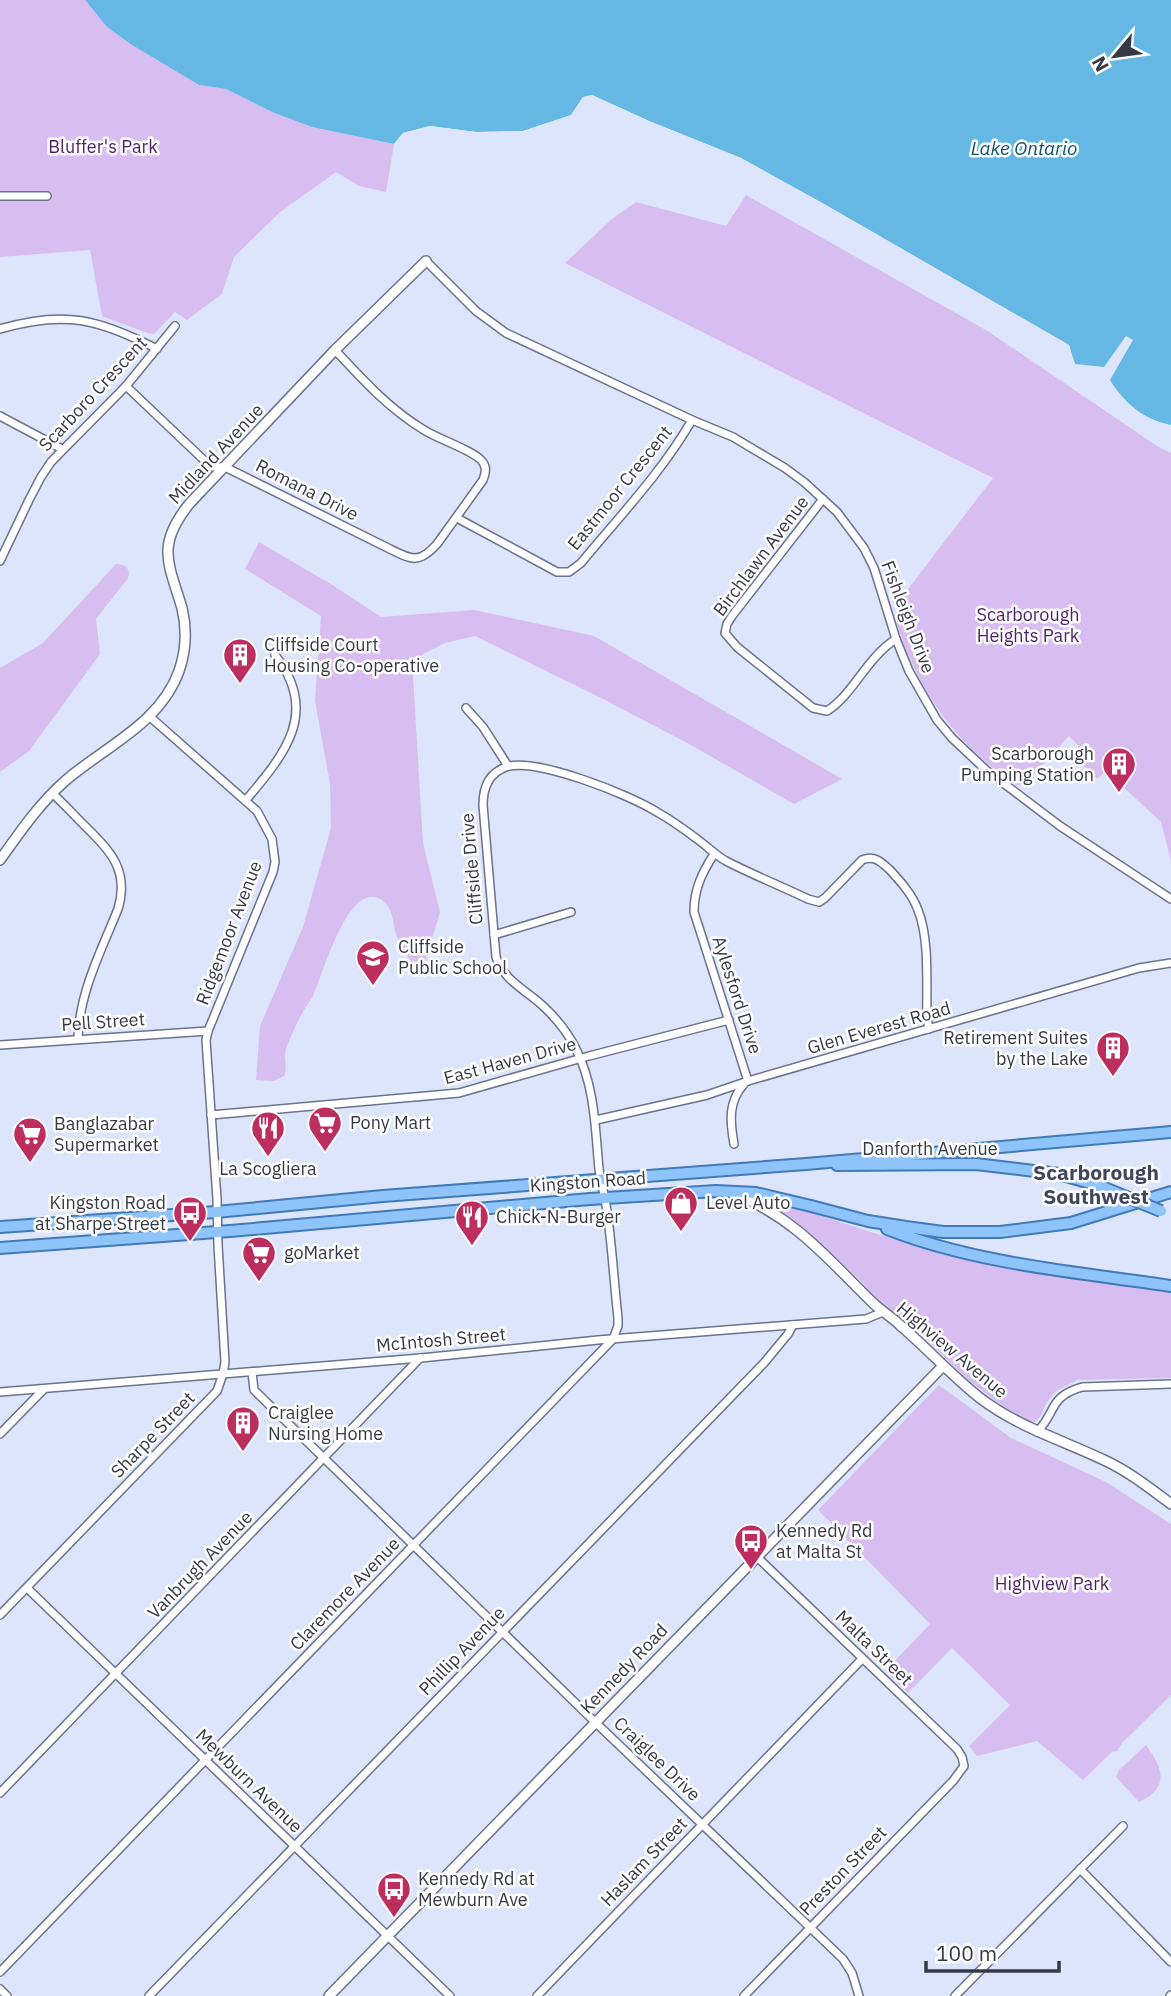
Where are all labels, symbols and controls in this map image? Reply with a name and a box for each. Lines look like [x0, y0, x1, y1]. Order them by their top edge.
north arrow [1080, 21, 1150, 91]
text: N [1086, 52, 1114, 76]
park label: Bluffer's Park [48, 135, 158, 158]
water label: Lake Ontario [971, 136, 1077, 160]
street label: Scarboro Crescent [33, 331, 152, 456]
street label: Midland Avenue [163, 399, 268, 509]
street label: Eastmoor Crescent [562, 421, 677, 555]
street label: Romana Drive [252, 454, 363, 525]
street label: Birchlawn Avenue [708, 491, 813, 620]
street label: Fishleigh Drive [876, 557, 940, 676]
park label: Scarborough Heights Park [977, 603, 1080, 647]
place label: Cliffside Court Housing Co-operative [264, 633, 439, 677]
building icon: Cliffside Court Housing Co-operative [221, 636, 259, 685]
place label: Scarborough Pumping Station [961, 742, 1094, 786]
building icon: Scarborough Pumping Station [1100, 745, 1138, 794]
street label: Cliffside Drive [455, 812, 488, 926]
street label: Ridgemoor Avenue [190, 857, 267, 1008]
street label: Aylesford Drive [708, 933, 767, 1057]
place label: Cliffside Public School [398, 935, 507, 979]
school or university icon: Cliffside Public School [354, 938, 392, 987]
street label: Glen Everest Road [805, 996, 953, 1059]
street label: Pell Street [60, 1007, 146, 1036]
place label: Retirement Suites by the Lake [943, 1026, 1088, 1070]
building icon: Retirement Suites by the Lake [1094, 1029, 1132, 1078]
street label: East Haven Drive [441, 1032, 579, 1089]
supermarket icon: Pony Mart [306, 1104, 344, 1153]
restaurant icon: La Scogliera [249, 1109, 287, 1158]
place label: Pony Mart [350, 1111, 431, 1134]
place label: Banglazabar Supermarket [54, 1112, 159, 1156]
supermarket icon: Banglazabar Supermarket [11, 1115, 49, 1164]
street label: Danforth Avenue [862, 1137, 998, 1160]
place label: La Scogliera [219, 1157, 317, 1180]
district label: Scarborough Southwest [1033, 1158, 1159, 1210]
street label: Kingston Road [529, 1166, 647, 1197]
shop icon: Level Auto [662, 1184, 700, 1233]
place label: Kingston Road at Sharpe Street [35, 1191, 166, 1235]
place label: Level Auto [706, 1191, 790, 1214]
bus stop icon: Kingston Road at Sharpe Street [171, 1194, 209, 1243]
restaurant icon: Chick-N-Burger [453, 1198, 491, 1247]
place label: Chick-N-Burger [496, 1205, 621, 1228]
supermarket icon: goMarket [240, 1234, 278, 1283]
place label: goMarket [284, 1241, 360, 1264]
street label: Highview Avenue [892, 1296, 1013, 1403]
street label: McIntosh Street [375, 1322, 507, 1357]
street label: Sharpe Street [106, 1387, 199, 1483]
place label: Craiglee Nursing Home [268, 1401, 383, 1445]
building icon: Craiglee Nursing Home [224, 1404, 262, 1453]
street label: Vanbrugh Avenue [142, 1506, 257, 1624]
place label: Kennedy Rd at Malta St [776, 1519, 873, 1563]
bus stop icon: Kennedy Rd at Malta St [732, 1522, 770, 1571]
street label: Claremore Avenue [285, 1532, 405, 1655]
park label: Highview Park [995, 1572, 1110, 1595]
street label: Phillip Avenue [414, 1601, 510, 1700]
street label: Malta Street [831, 1605, 918, 1690]
street label: Kennedy Road [575, 1619, 672, 1718]
street label: Craiglee Drive [609, 1711, 706, 1806]
street label: Mewburn Avenue [191, 1724, 308, 1838]
street label: Haslam Street [595, 1812, 692, 1911]
street label: Preston Street [794, 1821, 891, 1920]
place label: Kennedy Rd at Mewburn Ave [418, 1867, 535, 1911]
bus stop icon: Kennedy Rd at Mewburn Ave [375, 1870, 413, 1919]
scale bar [926, 1930, 1059, 1974]
text: 100 m [936, 1939, 997, 1967]

